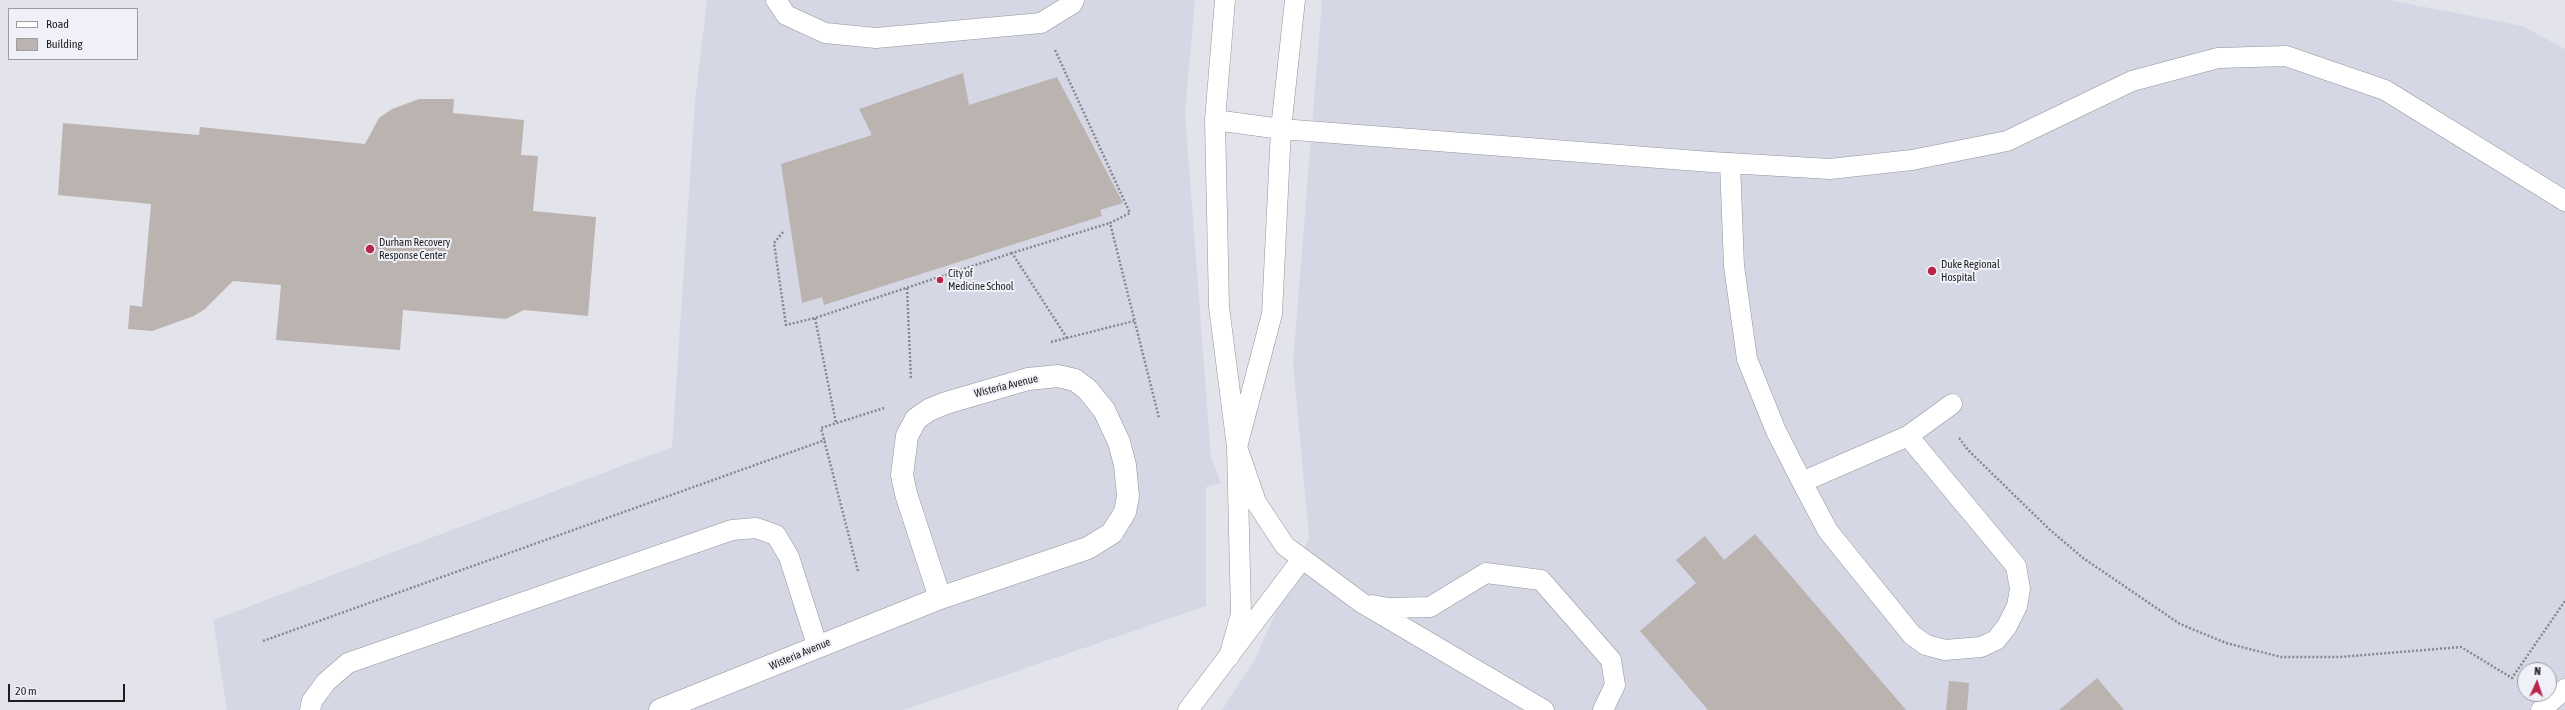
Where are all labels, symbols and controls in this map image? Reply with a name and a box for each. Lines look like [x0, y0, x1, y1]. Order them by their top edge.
legend [8, 8, 138, 60]
text: Road [46, 17, 69, 31]
text: Building [46, 37, 83, 51]
place label: Durham Recovery Response Center [379, 236, 450, 262]
marker: Durham Recovery Response Center [364, 243, 376, 255]
place label: Duke Regional Hospital [1941, 258, 2000, 284]
marker: Duke Regional Hospital [1926, 265, 1938, 277]
place label: City of Medicine School [948, 267, 1014, 293]
marker: City of Medicine School [935, 275, 945, 285]
street label: Wisteria Avenue [973, 372, 1039, 400]
street label: Wisteria Avenue [767, 635, 833, 673]
north arrow [2517, 662, 2557, 702]
text: N [2534, 665, 2541, 677]
scale bar [10, 676, 127, 702]
text: 20 m [15, 684, 37, 698]

